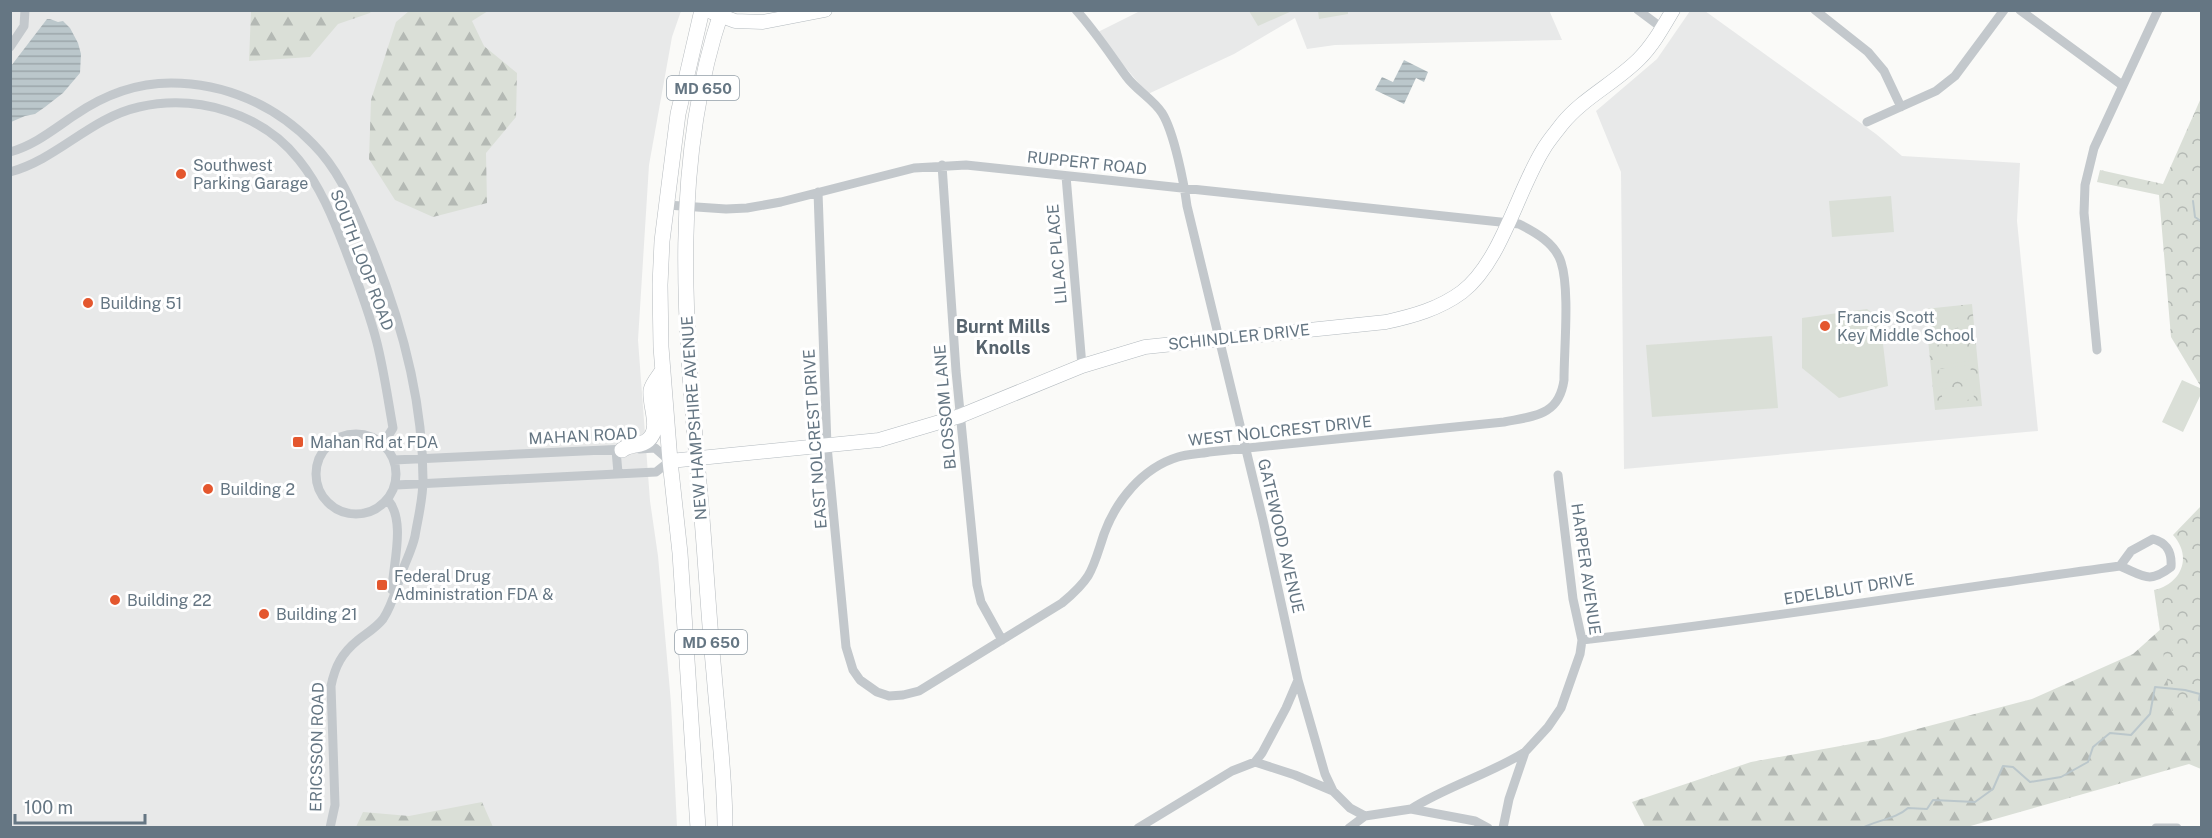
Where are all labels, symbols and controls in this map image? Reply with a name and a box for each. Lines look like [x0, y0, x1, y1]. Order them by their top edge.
road number: MD 650 [667, 76, 739, 100]
street label: RUPPERT ROAD [1026, 147, 1148, 179]
place label: Southwest Parking Garage [193, 156, 308, 193]
marker: Southwest Parking Garage [174, 167, 188, 181]
street label: SOUTH LOOP ROAD [326, 187, 398, 333]
street label: LILAC PLACE [1043, 203, 1071, 305]
place label: Building 51 [100, 294, 182, 313]
marker: Building 51 [81, 296, 95, 310]
place label: Francis Scott Key Middle School [1837, 308, 1975, 345]
street label: NEW HAMPSHIRE AVENUE [677, 315, 711, 521]
district label: Burnt Mills Knolls [956, 316, 1050, 358]
marker: Francis Scott Key Middle School [1818, 319, 1832, 333]
street label: SCHINDLER DRIVE [1167, 320, 1311, 354]
street label: BLOSSOM LANE [930, 344, 960, 470]
street label: EAST NOLCREST DRIVE [799, 348, 831, 530]
street label: WEST NOLCREST DRIVE [1187, 412, 1373, 450]
street label: MAHAN ROAD [528, 424, 638, 448]
place label: Mahan Rd at FDA [310, 433, 438, 452]
marker: Mahan Rd at FDA [291, 435, 305, 449]
street label: GATEWOOD AVENUE [1254, 457, 1308, 615]
place label: Building 2 [220, 480, 295, 499]
marker: Building 2 [201, 482, 215, 496]
street label: HARPER AVENUE [1567, 502, 1605, 636]
place label: Federal Drug Administration FDA & [394, 567, 554, 604]
street label: EDELBLUT DRIVE [1782, 569, 1916, 609]
marker: Federal Drug Administration FDA & [375, 578, 389, 592]
place label: Building 22 [127, 591, 212, 610]
marker: Building 22 [108, 593, 122, 607]
place label: Building 21 [276, 605, 357, 624]
marker: Building 21 [257, 607, 271, 621]
road number: MD 650 [675, 630, 747, 654]
street label: ERICSSON ROAD [306, 682, 328, 812]
scale bar [15, 787, 146, 825]
text: 100 m [24, 797, 73, 818]

